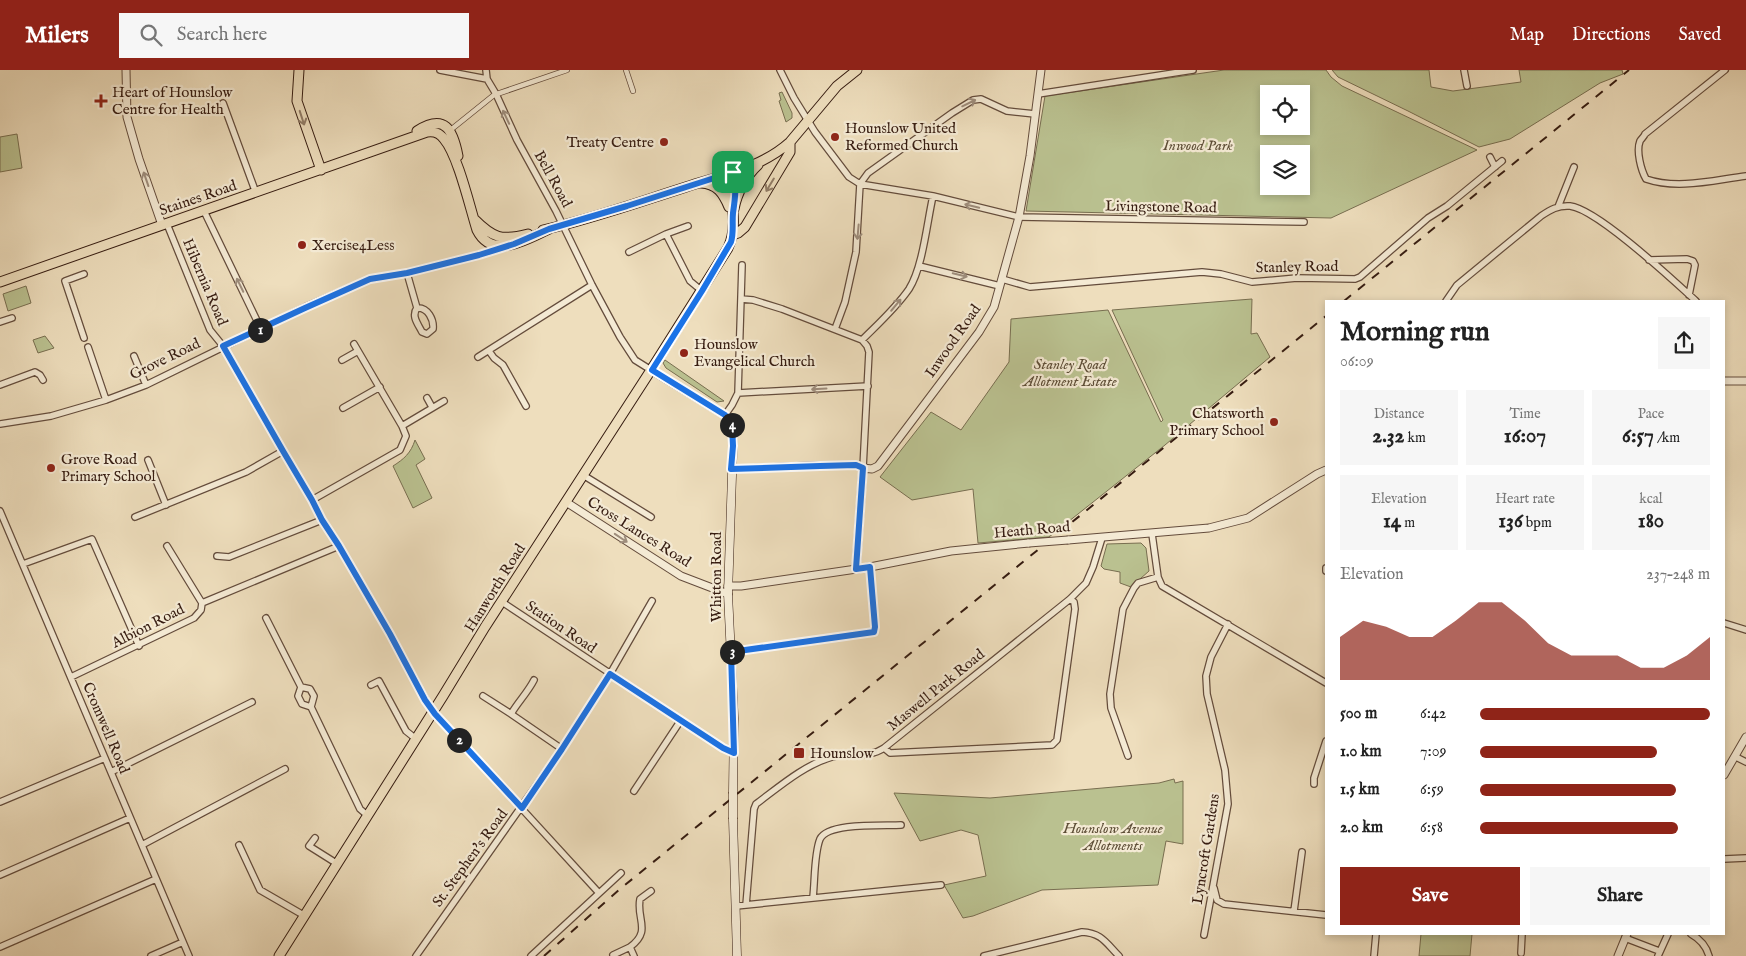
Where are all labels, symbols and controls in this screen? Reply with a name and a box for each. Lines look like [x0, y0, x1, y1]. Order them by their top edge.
search box [119, 13, 469, 58]
text: Milers [25, 20, 89, 51]
icon: search [137, 21, 165, 49]
text: Search here [177, 23, 267, 47]
text: Map [1510, 24, 1544, 47]
text: Directions [1572, 24, 1650, 47]
text: Saved [1678, 24, 1721, 47]
place label: Heart of Hounslow Centre for Health [112, 83, 233, 119]
map controls [1260, 85, 1310, 195]
button: locate [1260, 85, 1310, 135]
marker: Heart of Hounslow Centre for Health [94, 94, 108, 108]
one-way arrow [961, 98, 976, 107]
one-way arrow [298, 109, 307, 125]
one-way arrow [501, 110, 511, 125]
place label: Hounslow United Reformed Church [845, 119, 958, 155]
marker: Hounslow United Reformed Church [829, 131, 841, 143]
place label: Treaty Centre [566, 133, 654, 152]
marker: Treaty Centre [658, 136, 670, 148]
park label: Inwood Park [1162, 136, 1233, 155]
button: layers [1260, 145, 1310, 195]
street label: Bell Road [530, 147, 577, 212]
pin [712, 151, 754, 193]
icon: arrive [719, 158, 747, 186]
one-way arrow [141, 172, 150, 188]
street label: Staines Road [157, 176, 240, 220]
one-way arrow [764, 177, 774, 191]
street label: Livingstone Road [1105, 197, 1218, 217]
one-way arrow [964, 200, 980, 210]
one-way arrow [853, 224, 862, 240]
street label: Hibernia Road [178, 236, 232, 329]
place label: Xercise4Less [312, 236, 395, 255]
marker: Xercise4Less [296, 239, 308, 251]
street label: Stanley Road [1255, 257, 1340, 277]
one-way arrow [951, 271, 967, 280]
one-way arrow [235, 278, 245, 293]
one-way arrow [890, 299, 901, 312]
street label: Inwood Road [921, 300, 986, 381]
text: Morning run [1340, 315, 1490, 350]
button: share [1658, 317, 1710, 369]
pin: 1 [248, 318, 272, 342]
text: 1 [258, 321, 263, 339]
street label: Grove Road [127, 333, 204, 384]
place label: Hounslow Evangelical Church [694, 335, 815, 371]
marker: Hounslow Evangelical Church [678, 347, 690, 359]
text: 06:09 [1340, 352, 1374, 372]
park label: Stanley Road Allotment Estate [1021, 355, 1117, 391]
one-way arrow [812, 385, 828, 394]
place label: Chatsworth Primary School [1169, 404, 1265, 440]
text: Distance [1374, 405, 1424, 423]
text: Time [1509, 405, 1541, 423]
text: Pace [1638, 405, 1664, 423]
pin: 4 [720, 412, 744, 438]
text: 4 [729, 416, 736, 434]
marker: Chatsworth Primary School [1268, 416, 1280, 428]
text: 2.32 [1372, 423, 1404, 450]
text: 16:07 [1504, 423, 1546, 450]
text: 6:57 [1622, 423, 1654, 450]
text: km [1404, 429, 1426, 447]
text: /km [1654, 429, 1680, 447]
place label: Grove Road Primary School [61, 450, 157, 486]
marker: Grove Road Primary School [45, 462, 57, 474]
text: Elevation [1371, 490, 1427, 508]
text: Heart rate [1495, 490, 1555, 508]
text: kcal [1639, 490, 1663, 508]
street label: Cross Lances Road [584, 492, 695, 572]
text: 14 [1383, 508, 1401, 535]
text: 136 [1498, 508, 1523, 535]
text: 180 [1638, 508, 1664, 535]
text: m [1401, 514, 1415, 532]
text: bpm [1523, 514, 1552, 532]
street label: Heath Road [993, 517, 1072, 543]
street label: Whitton Road [707, 531, 726, 622]
one-way arrow [614, 533, 628, 543]
street label: Hanworth Road [460, 539, 530, 636]
text: Elevation [1340, 565, 1403, 585]
text: 237–248 m [1646, 565, 1710, 585]
street label: Station Road [522, 596, 601, 658]
street label: Albion Road [107, 599, 189, 653]
pin: 3 [720, 640, 744, 664]
text: 3 [730, 643, 735, 661]
street label: Maswell Park Road [883, 644, 989, 735]
street label: Cromwell Road [78, 679, 134, 778]
text: 500 m [1340, 704, 1377, 724]
text: 6:42 [1420, 704, 1446, 724]
pin: 2 [446, 728, 472, 752]
text: 2 [456, 731, 463, 749]
text: 1.0 km [1340, 742, 1382, 762]
text: 7:09 [1420, 742, 1447, 762]
place label: Hounslow [810, 744, 875, 763]
marker: Hounslow [792, 746, 806, 760]
text: 1.5 km [1340, 780, 1380, 800]
text: 6:59 [1420, 780, 1444, 800]
street label: Lyncroft Gardens [1188, 792, 1224, 906]
street label: St. Stephen's Road [428, 805, 512, 911]
text: 2.0 km [1340, 818, 1383, 838]
text: 6:58 [1420, 818, 1443, 838]
park label: Hounslow Avenue Allotments [1062, 819, 1163, 855]
button: Save [1340, 867, 1520, 925]
button: Share [1530, 867, 1710, 925]

